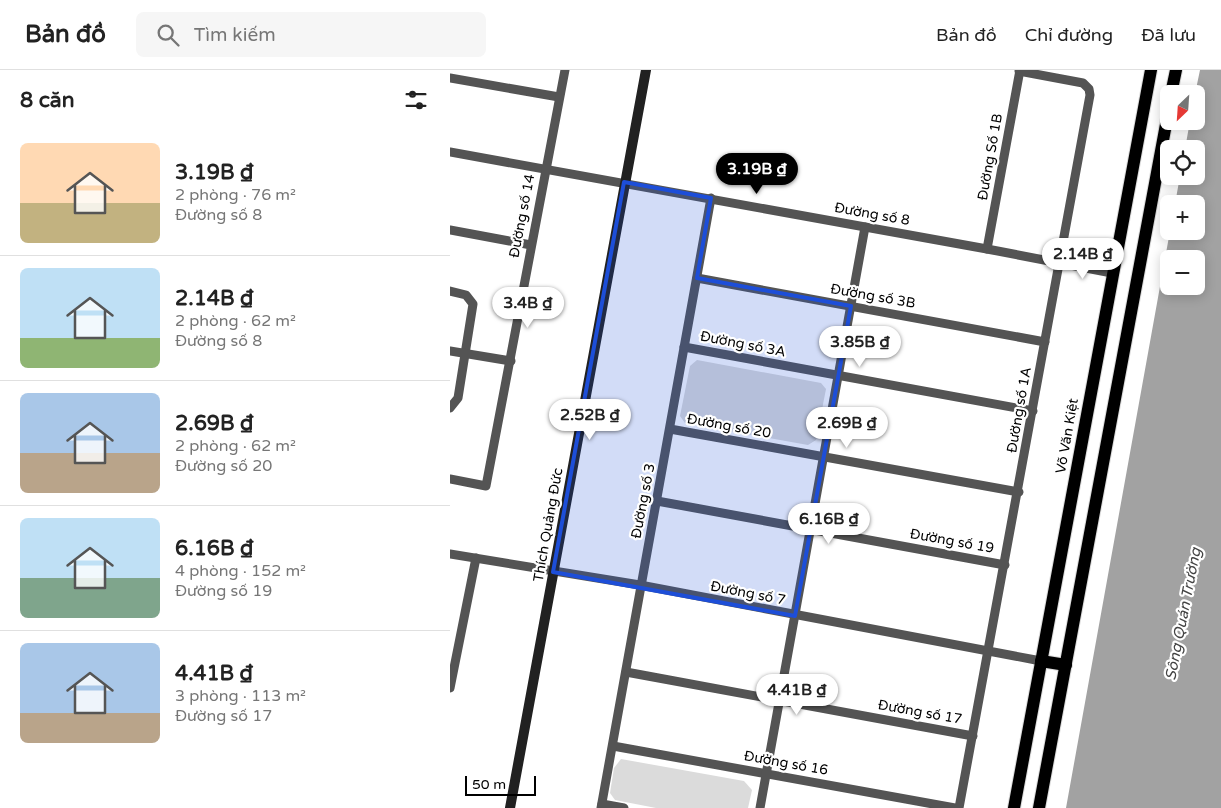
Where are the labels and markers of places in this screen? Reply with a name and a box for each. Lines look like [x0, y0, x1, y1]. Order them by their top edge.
pin: 3.19B ₫ [711, 152, 803, 195]
pin: 2.14B ₫ [1037, 238, 1129, 280]
pin: 3.4B ₫ [487, 286, 569, 329]
pin: 3.85B ₫ [814, 326, 906, 368]
pin: 2.52B ₫ [544, 398, 636, 441]
pin: 2.69B ₫ [801, 406, 893, 449]
pin: 6.16B ₫ [783, 502, 875, 545]
pin: 4.41B ₫ [751, 674, 843, 716]

